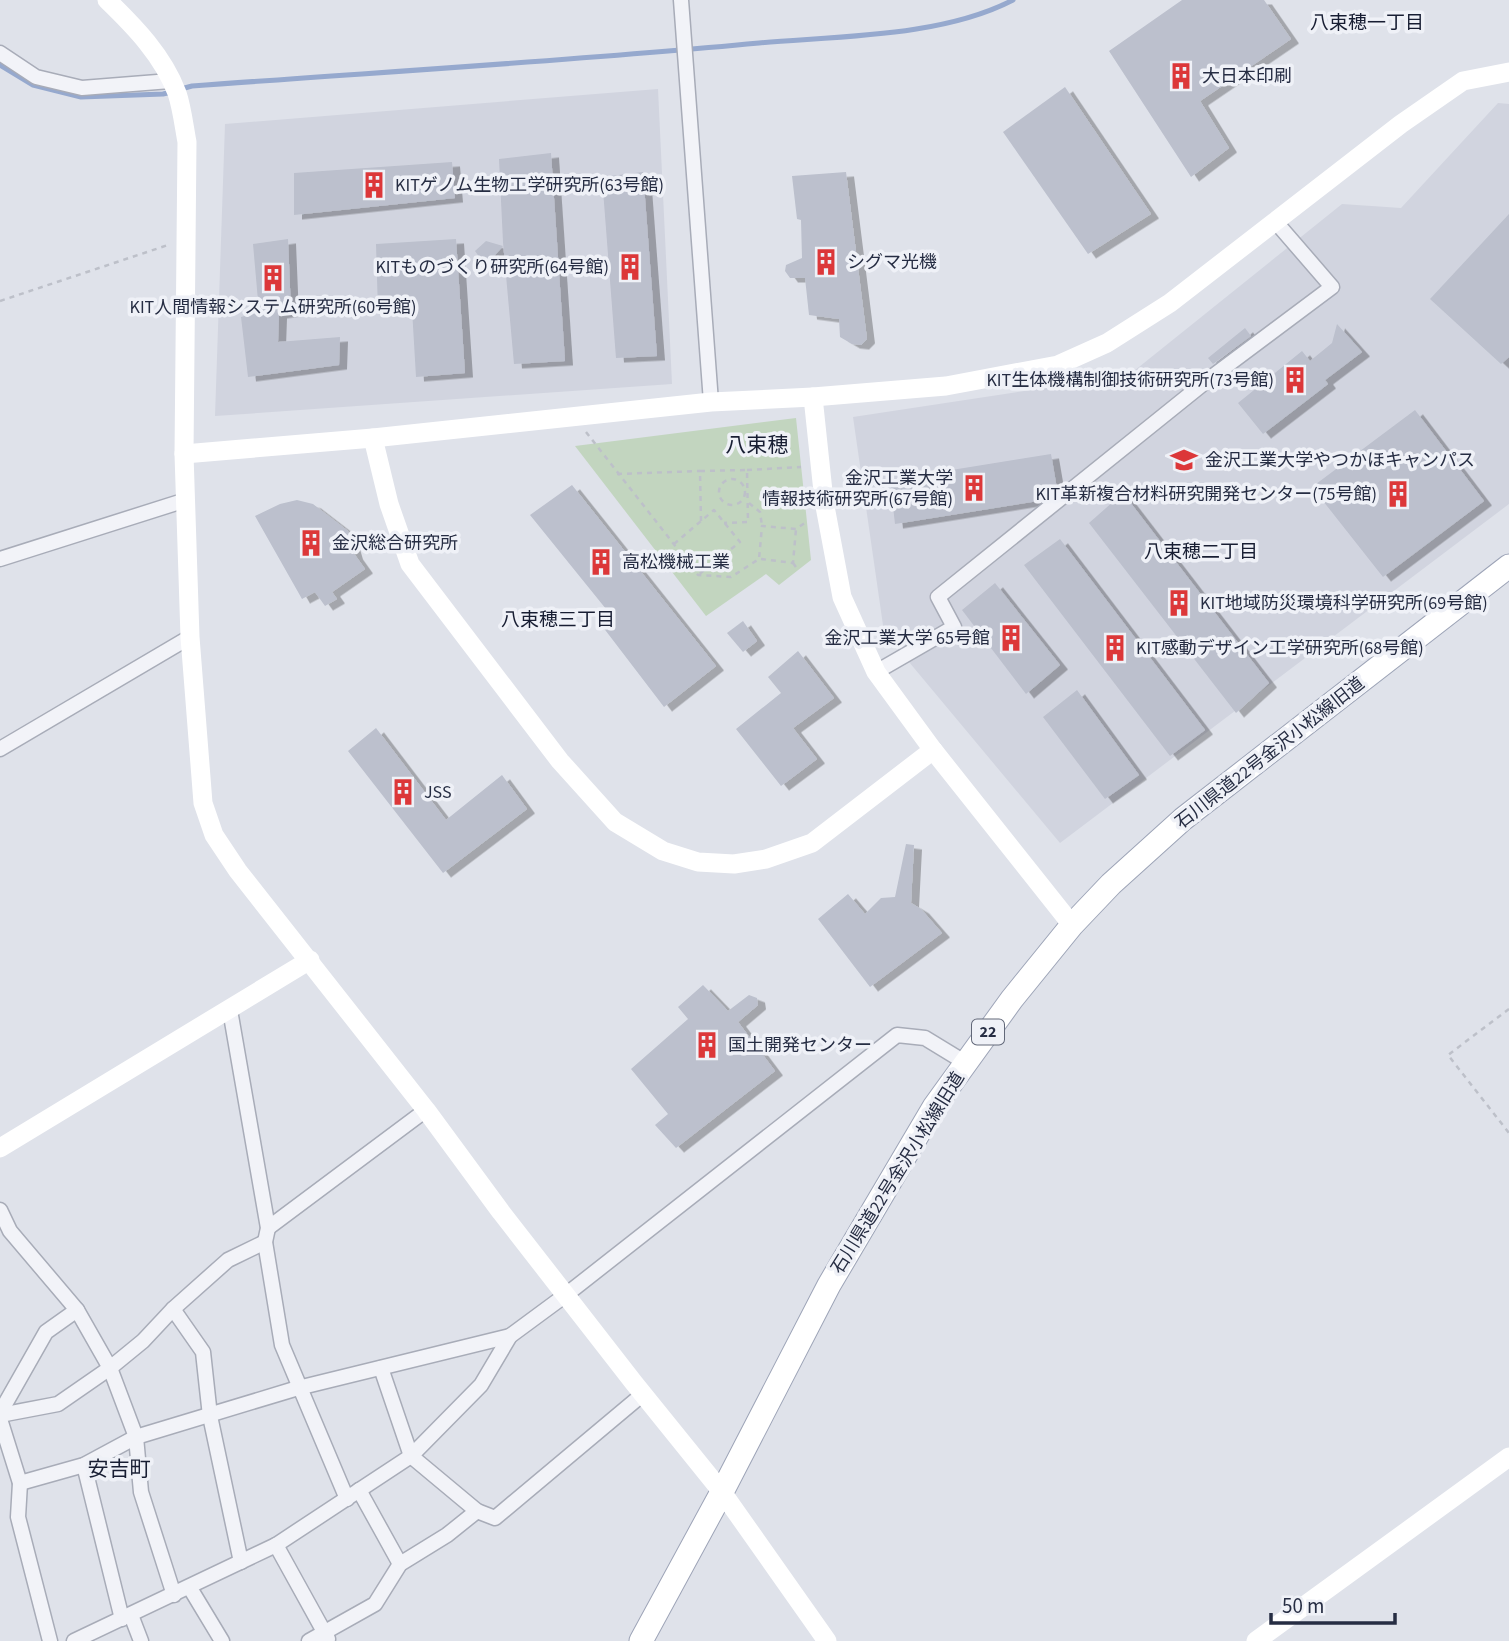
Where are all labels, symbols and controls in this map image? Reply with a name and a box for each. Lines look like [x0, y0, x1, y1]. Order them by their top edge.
district label: 八束穂一丁目 [1310, 10, 1424, 37]
building icon: 大日本印刷 [1166, 61, 1196, 91]
place label: 大日本印刷 [1202, 64, 1292, 89]
building icon: KITゲノム生物工学研究所(63号館) [359, 170, 389, 200]
place label: KITゲノム生物工学研究所(63号館) [395, 173, 664, 198]
building icon: シグマ光機 [811, 247, 841, 277]
place label: シグマ光機 [847, 250, 937, 275]
building icon: KITものづくり研究所(64号館) [615, 252, 645, 282]
place label: KITものづくり研究所(64号館) [375, 255, 609, 280]
building icon: KIT人間情報システム研究所(60号館) [258, 263, 288, 293]
place label: KIT人間情報システム研究所(60号館) [129, 295, 417, 320]
building icon: KIT生体機構制御技術研究所(73号館) [1280, 365, 1310, 395]
place label: KIT生体機構制御技術研究所(73号館) [986, 368, 1274, 393]
district label: 八束穂 [726, 430, 789, 460]
school or university icon: 金沢工業大学やつかほキャンパス [1169, 445, 1199, 475]
place label: 金沢工業大学やつかほキャンパス [1205, 448, 1475, 473]
place label: 金沢工業大学 情報技術研究所(67号館) [762, 466, 953, 512]
building icon: 金沢工業大学 情報技術研究所(67号館) [959, 473, 989, 503]
building icon: KIT革新複合材料研究開発センター(75号館) [1383, 479, 1413, 509]
place label: KIT革新複合材料研究開発センター(75号館) [1035, 482, 1377, 507]
building icon: 金沢総合研究所 [296, 528, 326, 558]
place label: 金沢総合研究所 [332, 531, 458, 556]
district label: 八束穂二丁目 [1144, 539, 1258, 566]
building icon: 高松機械工業 [586, 547, 616, 577]
place label: 高松機械工業 [622, 550, 730, 575]
building icon: KIT地域防災環境科学研究所(69号館) [1164, 588, 1194, 618]
place label: KIT地域防災環境科学研究所(69号館) [1200, 591, 1488, 616]
district label: 八束穂三丁目 [501, 607, 615, 634]
building icon: 金沢工業大学 65号館 [996, 623, 1026, 653]
place label: 金沢工業大学 65号館 [825, 626, 990, 651]
building icon: KIT感動デザイン工学研究所(68号館) [1100, 633, 1130, 663]
place label: KIT感動デザイン工学研究所(68号館) [1136, 636, 1424, 661]
street label: 石川県道22号金沢小松線旧道 [1170, 671, 1370, 835]
building icon: JSS [388, 777, 418, 807]
place label: JSS [424, 780, 452, 805]
road number: 22 [972, 1020, 1004, 1044]
building icon: 国土開発センター [692, 1030, 722, 1060]
place label: 国土開発センター [728, 1033, 872, 1058]
street label: 石川県道22号金沢小松線旧道 [825, 1067, 971, 1279]
district label: 安吉町 [88, 1454, 151, 1484]
scale bar [1271, 1582, 1395, 1626]
text: 50 m [1282, 1591, 1324, 1621]

